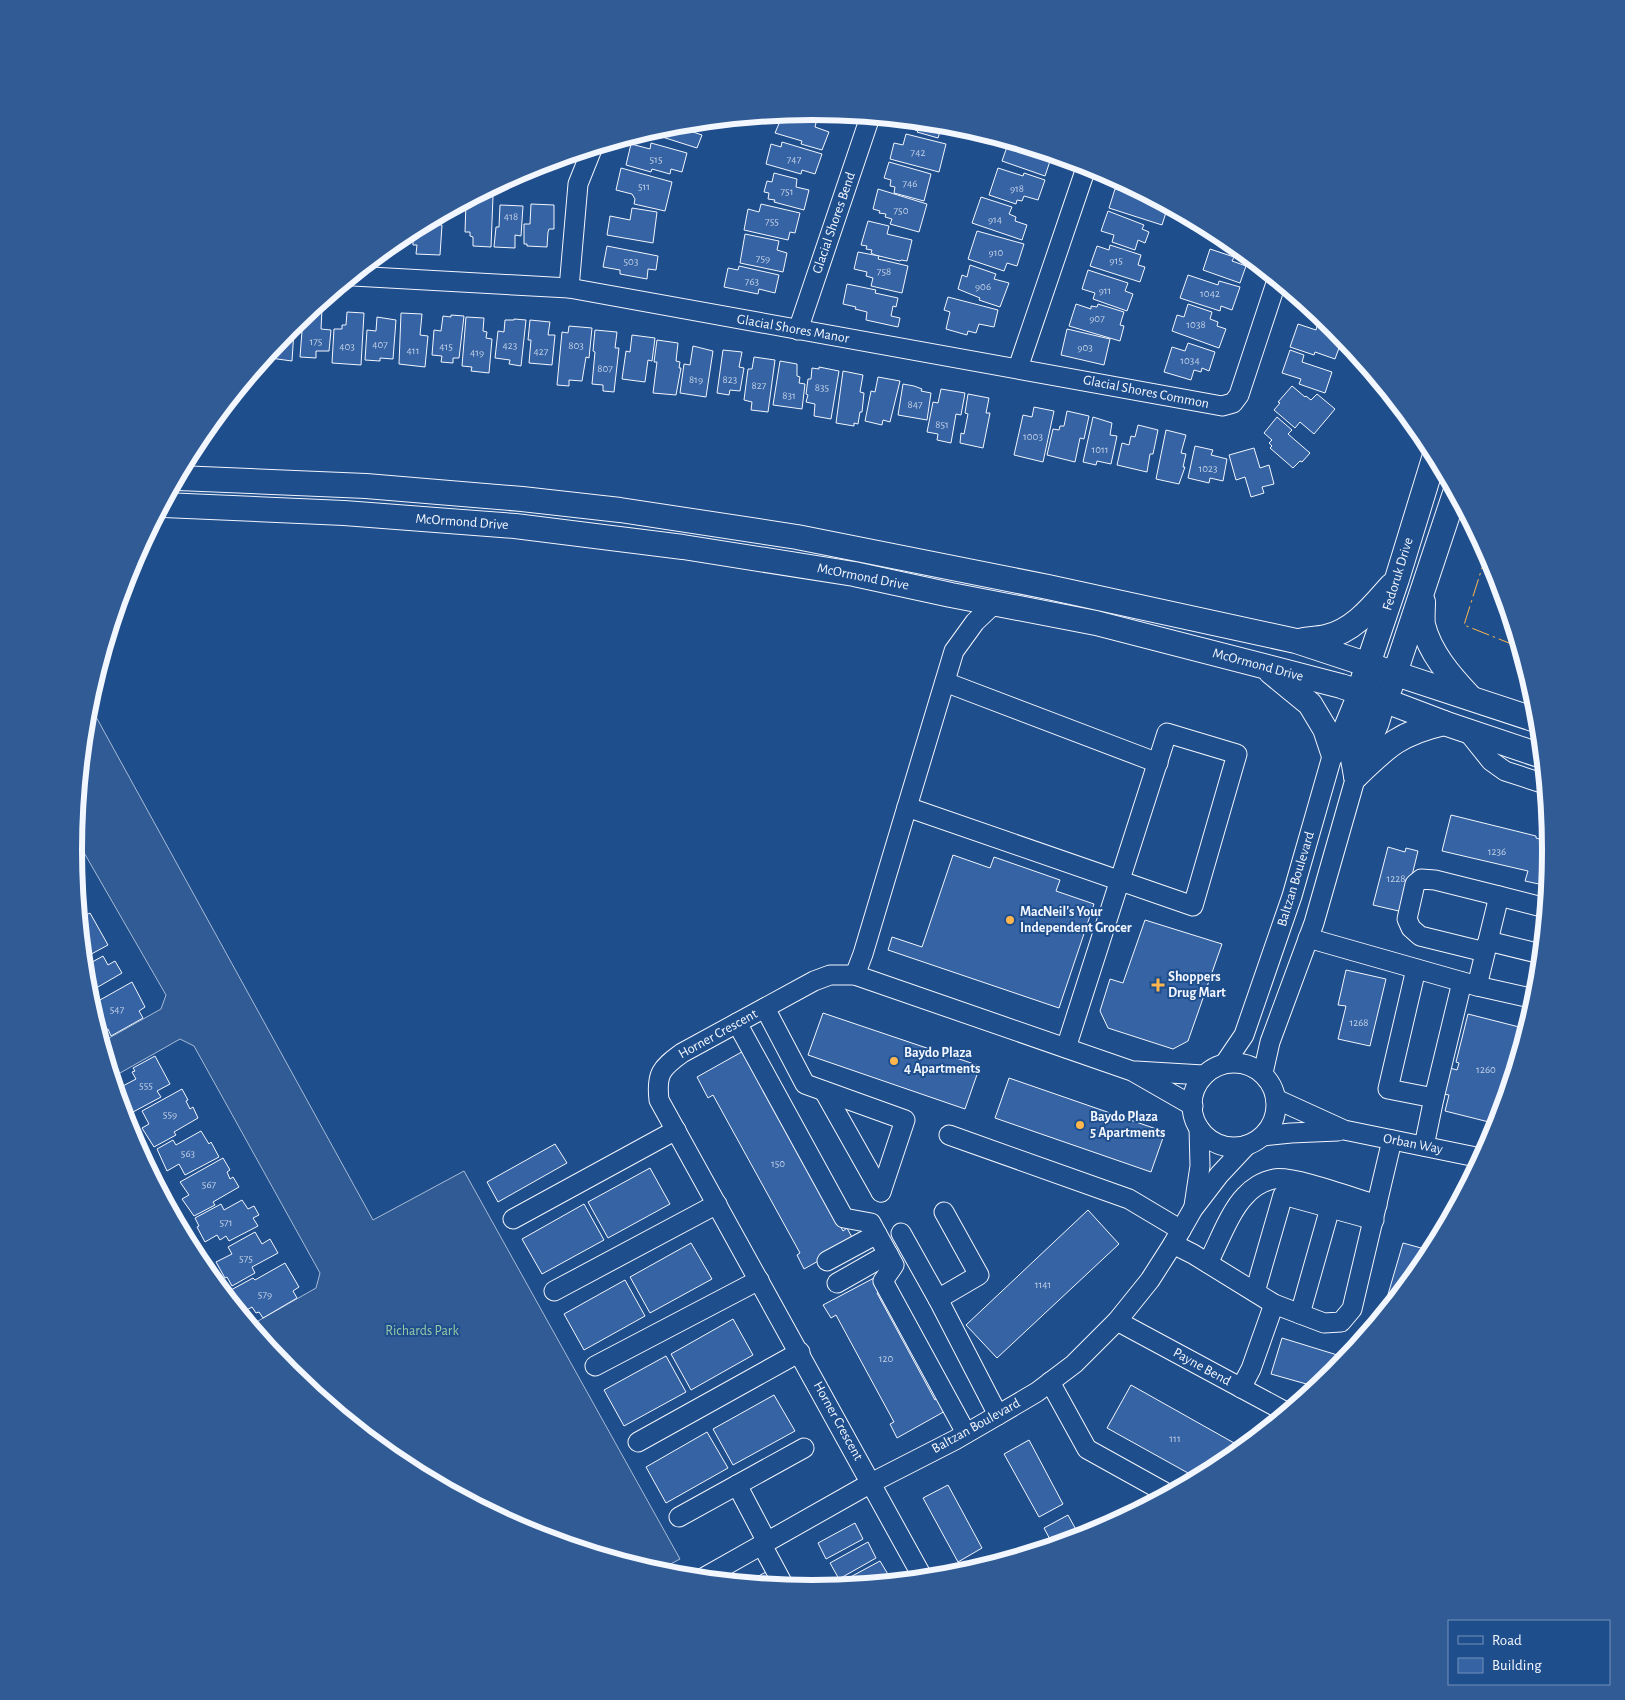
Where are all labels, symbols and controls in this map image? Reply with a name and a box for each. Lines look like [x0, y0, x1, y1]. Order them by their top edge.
house number: 742 [911, 147, 925, 158]
house number: 515 [650, 154, 663, 165]
house number: 747 [787, 154, 802, 165]
street label: Glacial Shores Bend [810, 170, 858, 276]
house number: 746 [902, 178, 918, 189]
house number: 511 [638, 181, 650, 192]
house number: 918 [1010, 183, 1024, 194]
house number: 751 [781, 186, 793, 197]
house number: 750 [894, 205, 909, 216]
house number: 418 [504, 211, 518, 222]
house number: 914 [988, 214, 1002, 225]
house number: 755 [765, 216, 779, 227]
house number: 910 [989, 247, 1004, 258]
house number: 759 [756, 253, 770, 264]
house number: 915 [1109, 255, 1123, 266]
house number: 503 [624, 256, 639, 267]
house number: 758 [877, 266, 891, 277]
house number: 763 [745, 276, 760, 287]
house number: 906 [975, 281, 991, 292]
house number: 911 [1099, 285, 1111, 296]
house number: 1042 [1200, 288, 1220, 299]
street label: Glacial Shores Manor [736, 312, 851, 346]
house number: 907 [1089, 313, 1105, 324]
house number: 1038 [1186, 319, 1206, 330]
house number: 175 [310, 336, 323, 347]
house number: 407 [372, 339, 388, 350]
house number: 423 [503, 340, 518, 351]
house number: 803 [568, 340, 584, 351]
house number: 403 [339, 341, 355, 352]
house number: 415 [439, 341, 453, 352]
house number: 903 [1077, 342, 1093, 353]
house number: 411 [407, 345, 419, 356]
house number: 427 [534, 346, 549, 357]
house number: 419 [470, 347, 484, 358]
house number: 1034 [1180, 355, 1200, 366]
house number: 807 [597, 363, 613, 374]
street label: Glacial Shores Common [1082, 373, 1210, 411]
house number: 819 [689, 374, 703, 385]
house number: 823 [723, 374, 738, 385]
house number: 827 [752, 380, 767, 391]
house number: 835 [815, 382, 830, 393]
house number: 831 [782, 390, 796, 401]
house number: 847 [907, 399, 923, 410]
house number: 851 [935, 419, 949, 430]
house number: 1003 [1023, 431, 1043, 442]
house number: 1011 [1091, 444, 1109, 455]
house number: 1023 [1198, 463, 1218, 474]
street label: McOrmond Drive [415, 512, 509, 532]
street label: Fedoruk Drive [1380, 536, 1416, 612]
street label: McOrmond Drive [816, 561, 910, 593]
street label: McOrmond Drive [1211, 646, 1305, 684]
street label: Baltzan Boulevard [1275, 830, 1317, 928]
house number: 1236 [1488, 846, 1506, 857]
house number: 1228 [1386, 873, 1406, 884]
place label: MacNeil's Your Independent Grocer [1020, 905, 1132, 935]
marker: MacNeil's Your Independent Grocer [1004, 914, 1016, 926]
place label: Shoppers Drug Mart [1168, 970, 1226, 1000]
marker: Shoppers Drug Mart [1152, 979, 1164, 991]
house number: 547 [110, 1004, 125, 1015]
street label: Horner Crescent [676, 1006, 760, 1061]
house number: 1268 [1349, 1017, 1369, 1028]
place label: Baydo Plaza 4 Apartments [904, 1046, 980, 1076]
marker: Baydo Plaza 4 Apartments [888, 1055, 900, 1067]
house number: 1260 [1476, 1064, 1496, 1075]
house number: 555 [139, 1080, 153, 1091]
house number: 559 [163, 1109, 177, 1120]
place label: Baydo Plaza 5 Apartments [1090, 1110, 1165, 1140]
marker: Baydo Plaza 5 Apartments [1074, 1119, 1086, 1131]
street label: Orban Way [1382, 1131, 1444, 1157]
house number: 563 [181, 1148, 196, 1159]
house number: 150 [771, 1158, 785, 1169]
house number: 567 [202, 1179, 217, 1190]
house number: 571 [220, 1217, 232, 1228]
house number: 575 [239, 1253, 253, 1264]
house number: 1141 [1035, 1279, 1051, 1290]
house number: 579 [258, 1289, 272, 1300]
park label: Richards Park [385, 1324, 459, 1338]
street label: Payne Bend [1171, 1345, 1233, 1389]
house number: 120 [879, 1353, 893, 1364]
street label: Horner Crescent [811, 1379, 866, 1463]
street label: Baltzan Boulevard [929, 1396, 1023, 1456]
house number: 111 [1169, 1433, 1181, 1444]
legend [1448, 1620, 1610, 1685]
text: Road [1492, 1633, 1522, 1648]
text: Building [1492, 1658, 1542, 1673]

